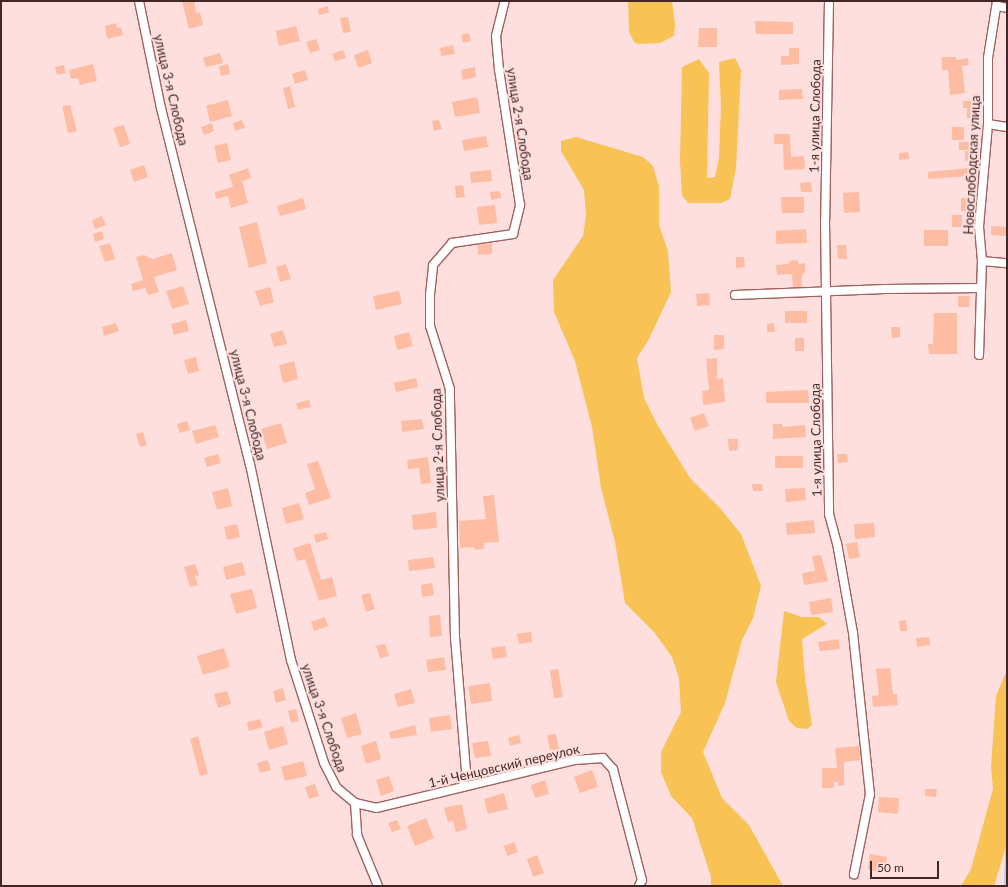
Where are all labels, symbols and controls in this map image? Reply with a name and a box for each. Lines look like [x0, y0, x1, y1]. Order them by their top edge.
street label: улица 3-я Слобода [151, 33, 191, 147]
street label: 1-я улица Слобода [806, 59, 824, 173]
street label: улица 2-я Слобода [503, 67, 537, 181]
street label: Новослободская улица [961, 95, 983, 235]
street label: улица 3-я Слобода [227, 348, 269, 462]
street label: 1-я улица Слобода [807, 383, 825, 497]
street label: улица 2-я Слобода [428, 388, 448, 502]
street label: улица 3-я Слобода [298, 662, 350, 774]
street label: 1-й Ченцовский переулок [427, 741, 581, 791]
scale bar [872, 853, 941, 879]
text: 50 m [877, 860, 904, 875]

